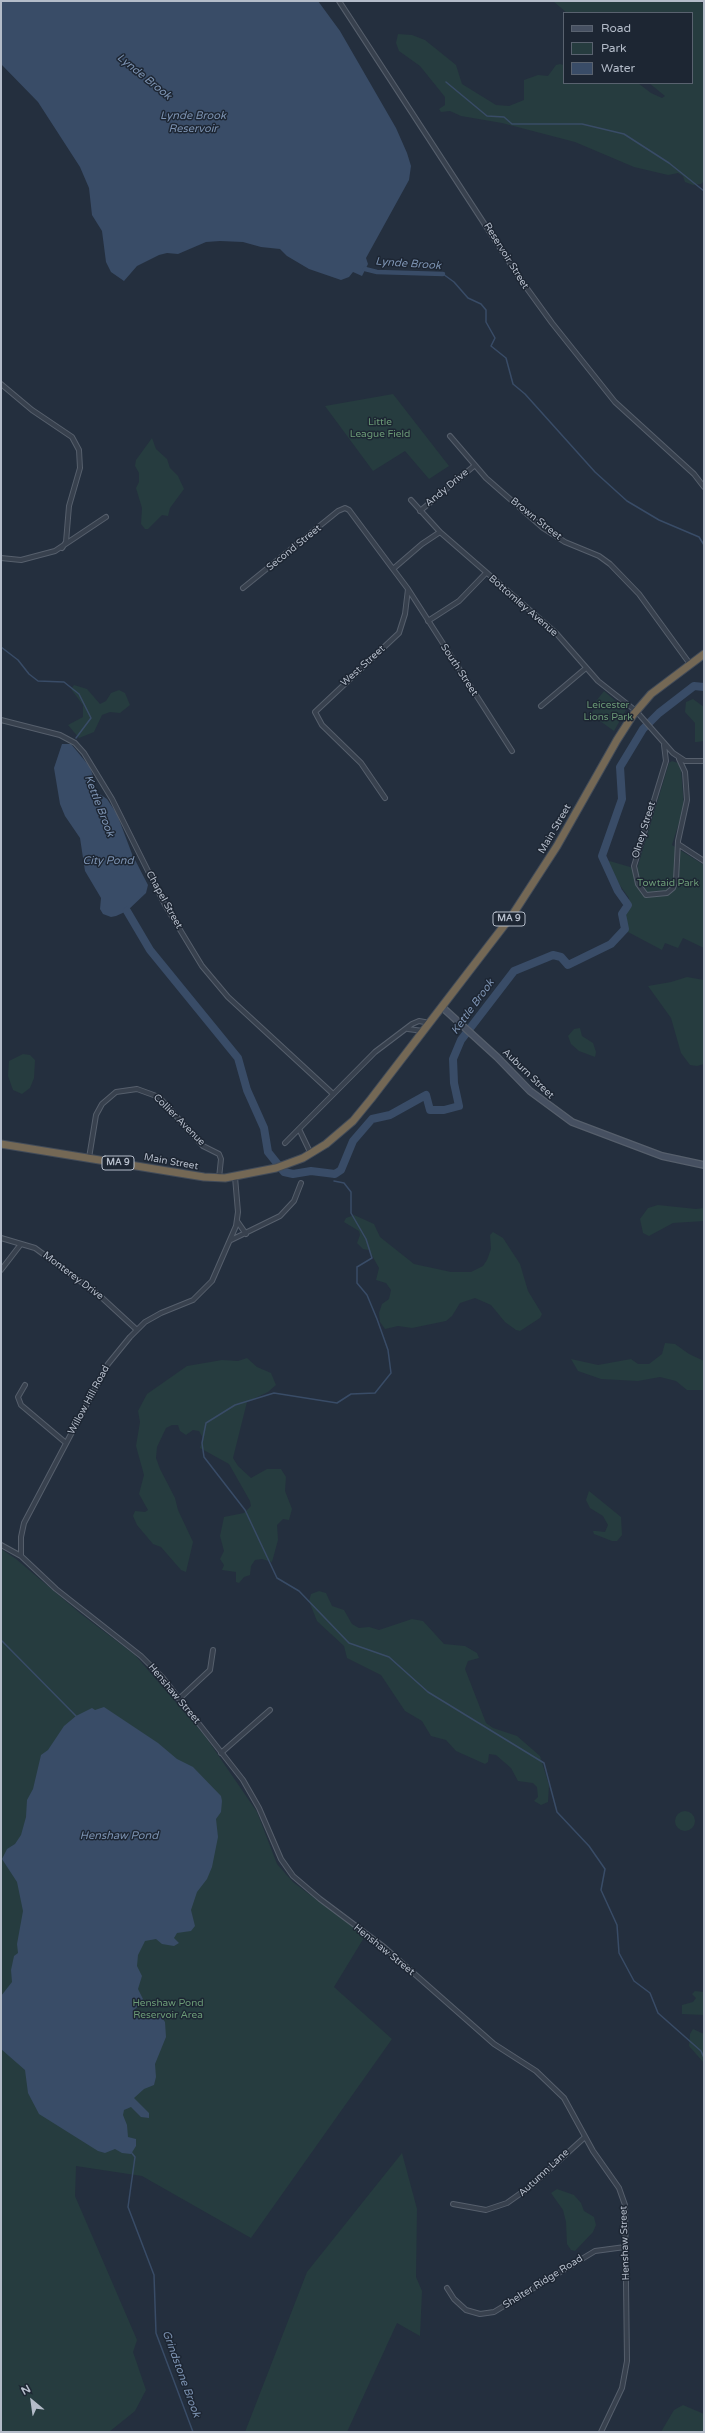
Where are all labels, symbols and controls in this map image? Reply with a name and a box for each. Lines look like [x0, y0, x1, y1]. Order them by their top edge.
legend [563, 12, 693, 84]
text: Road [601, 21, 631, 35]
text: Park [601, 41, 627, 55]
water label: Lynde Brook [114, 51, 174, 103]
text: Water [601, 61, 635, 75]
water label: Lynde Brook Reservoir [160, 109, 226, 135]
street label: Reservoir Street [481, 221, 531, 291]
water label: Lynde Brook [375, 255, 441, 273]
park label: Little League Field [350, 416, 410, 440]
street label: Andy Drive [423, 467, 471, 509]
street label: Brown Street [508, 495, 564, 543]
street label: Second Street [264, 522, 324, 574]
street label: Bottomley Avenue [486, 573, 560, 639]
street label: South Street [438, 642, 480, 698]
street label: West Street [339, 643, 387, 689]
park label: Leicester Lions Park [583, 699, 633, 722]
water label: Kettle Brook [81, 773, 117, 839]
street label: Olney Street [630, 800, 658, 860]
street label: Main Street [536, 802, 574, 856]
water label: City Pond [83, 854, 133, 868]
street label: Chapel Street [143, 869, 185, 931]
park label: Towtaid Park [637, 877, 699, 889]
road number: MA 9 [493, 912, 525, 926]
water label: Kettle Brook [449, 977, 497, 1037]
street label: Auburn Street [500, 1046, 556, 1102]
street label: Collier Avenue [151, 1092, 207, 1148]
street label: Main Street [143, 1151, 199, 1173]
road number: MA 9 [102, 1156, 134, 1170]
street label: Monterey Drive [40, 1249, 106, 1303]
street label: Willow Hill Road [66, 1363, 112, 1437]
street label: Henshaw Street [145, 1662, 203, 1726]
water label: Henshaw Pond [80, 1829, 158, 1843]
street label: Henshaw Street [351, 1922, 417, 1978]
park label: Henshaw Pond Reservoir Area [132, 1997, 204, 2020]
street label: Autumn Lane [516, 2147, 572, 2199]
street label: Henshaw Street [618, 2205, 632, 2281]
street label: Shelter Ridge Road [501, 2253, 585, 2311]
water label: Grindstone Brook [159, 2329, 203, 2419]
north arrow [12, 2381, 52, 2421]
text: N [19, 2382, 33, 2398]

